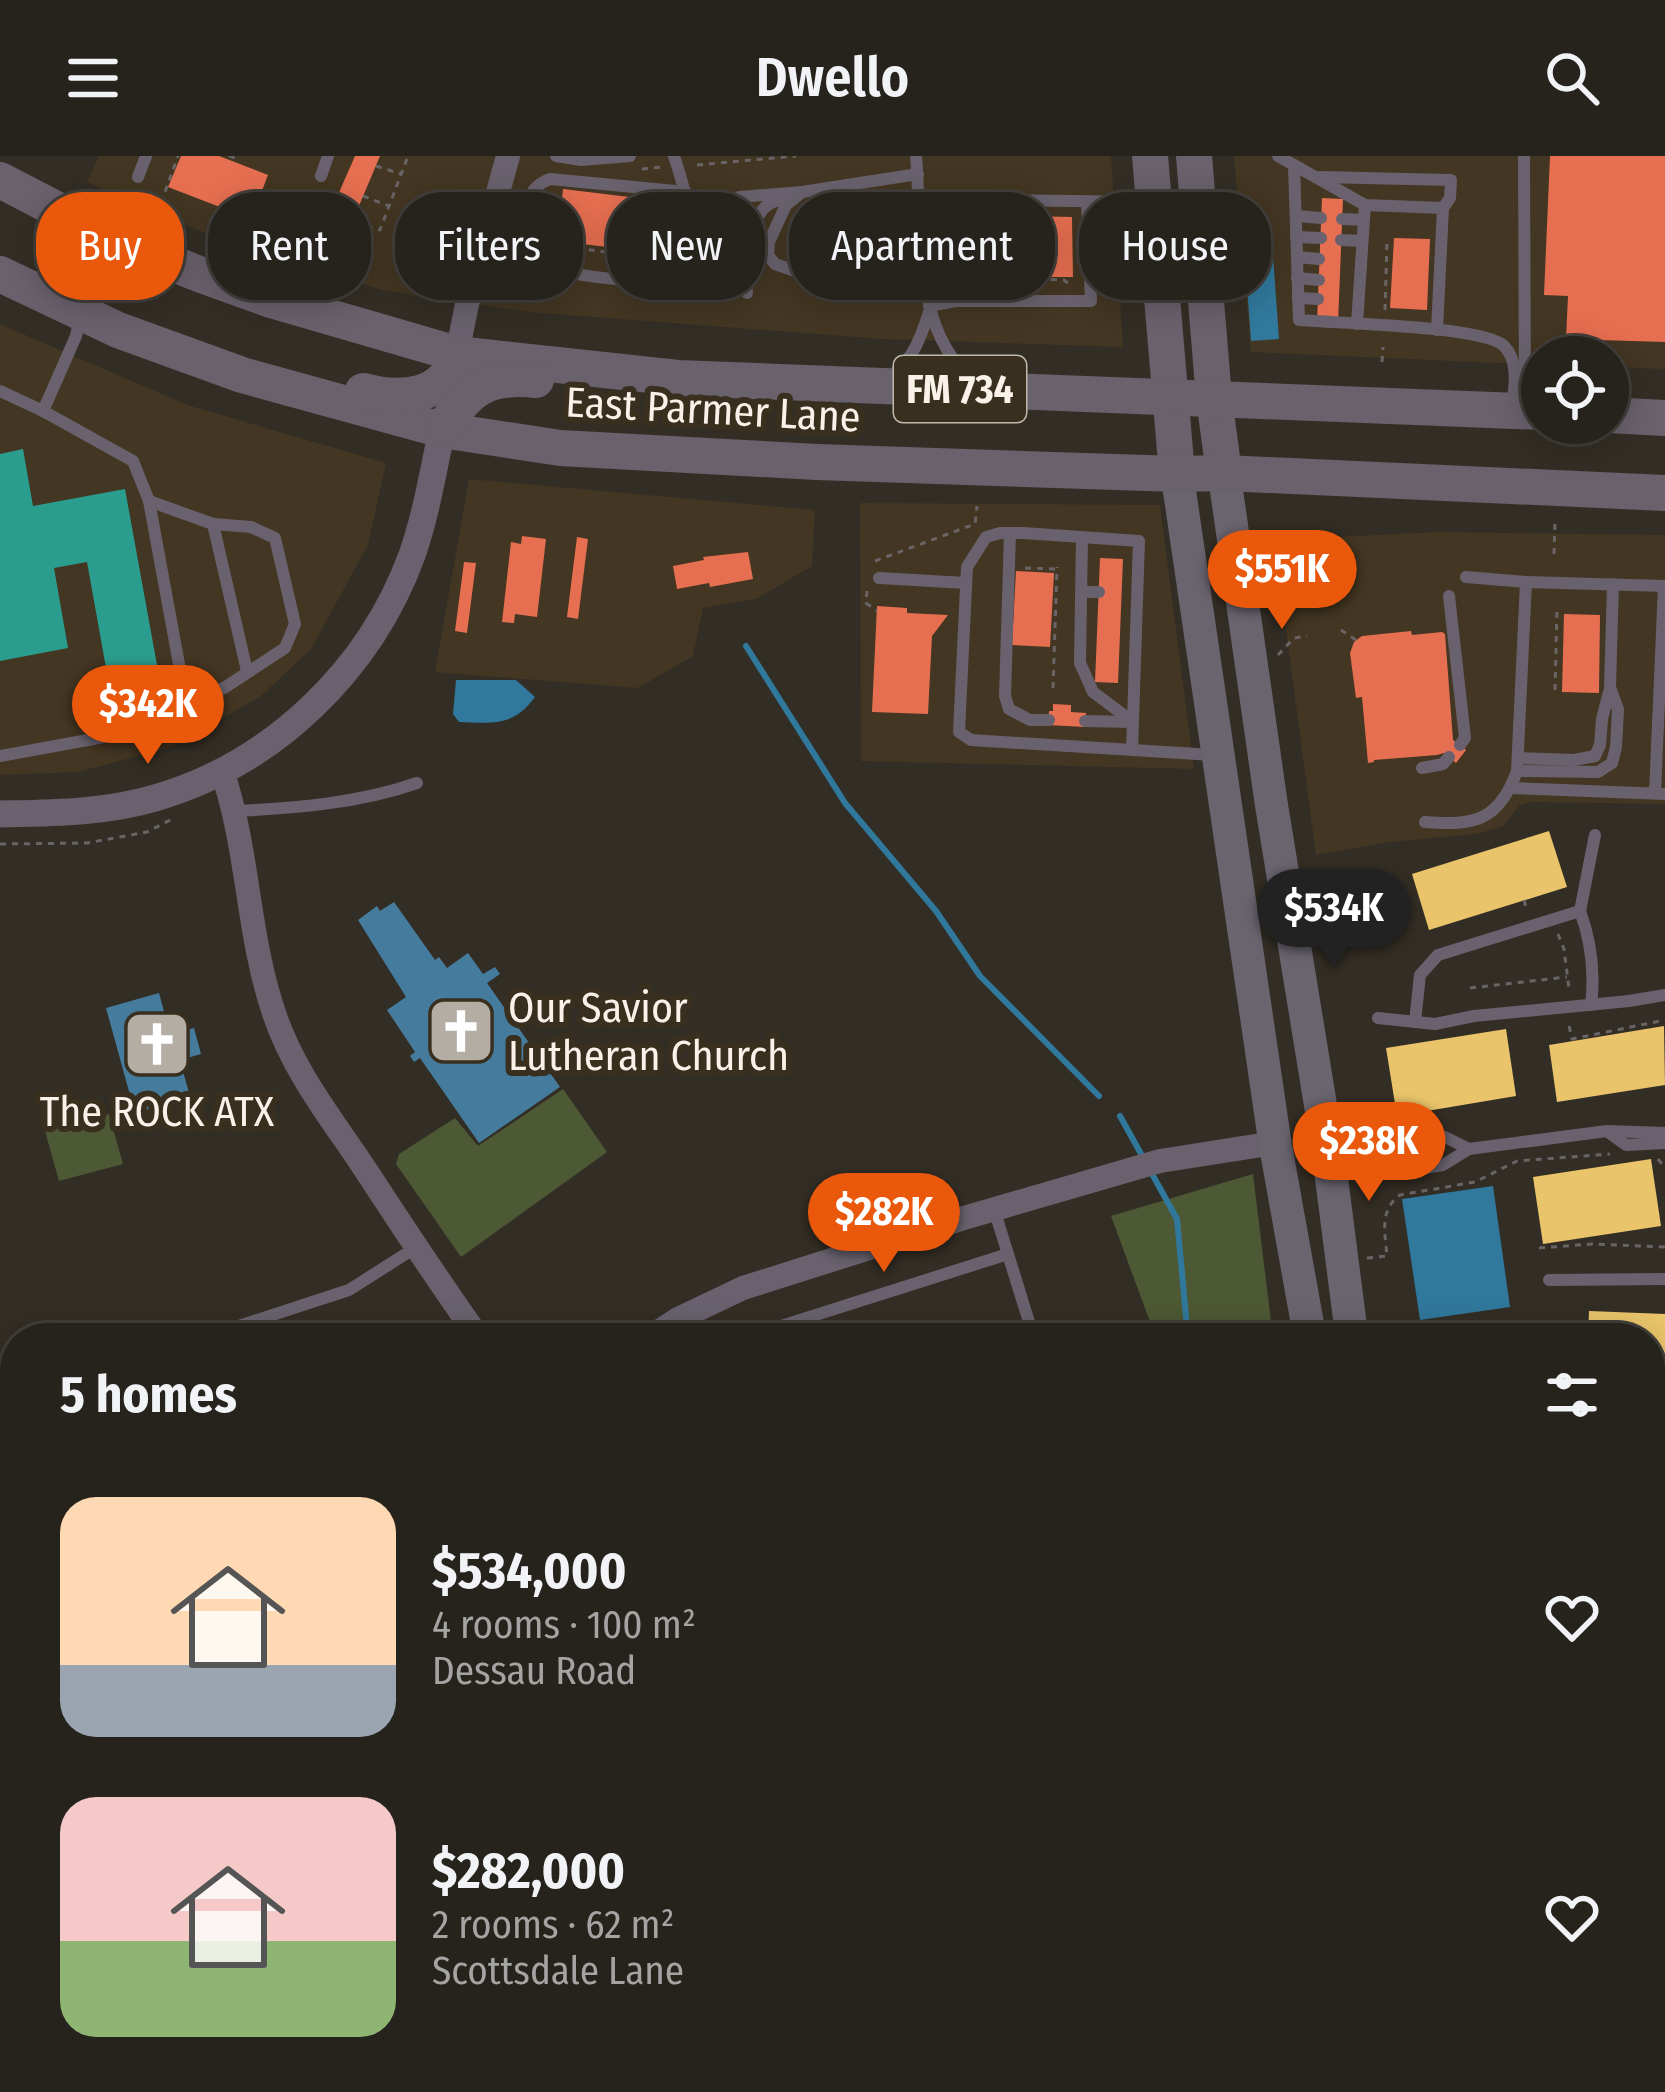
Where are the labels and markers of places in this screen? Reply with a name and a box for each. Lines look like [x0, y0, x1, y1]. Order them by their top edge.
pin: $551K [1198, 530, 1366, 632]
pin: $342K [64, 665, 232, 767]
pin: $534K [1250, 869, 1418, 971]
place label: Our Savior Lutheran Church [508, 983, 789, 1081]
church icon: Our Savior Lutheran Church [426, 996, 496, 1066]
church icon: The ROCK ATX [122, 1009, 192, 1079]
place label: The ROCK ATX [40, 1087, 275, 1137]
pin: $238K [1285, 1102, 1453, 1204]
pin: $282K [800, 1173, 968, 1275]

